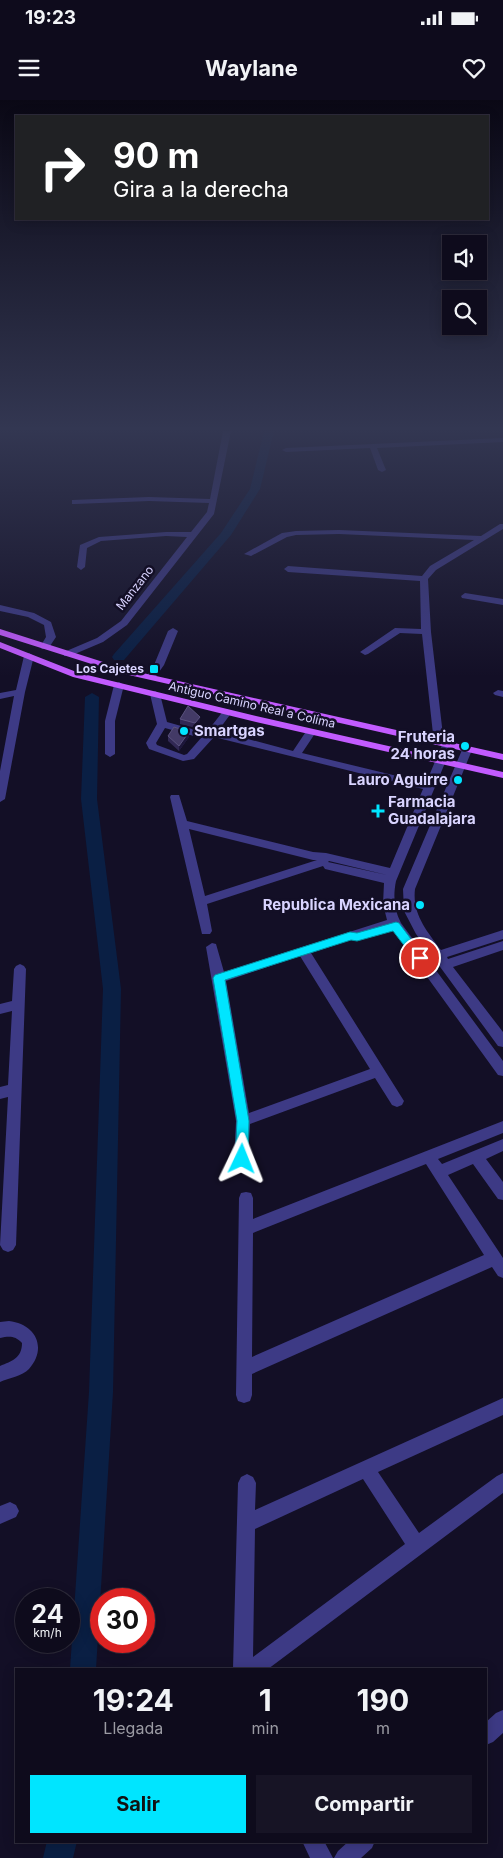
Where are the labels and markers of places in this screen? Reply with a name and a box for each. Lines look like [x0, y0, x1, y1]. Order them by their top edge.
place label: Los Cajetes [76, 661, 144, 676]
marker: Los Cajetes [148, 663, 160, 675]
place label: Smartgas [194, 721, 265, 740]
marker: Smartgas [178, 725, 190, 737]
place label: Fruteria 24 horas [391, 727, 455, 763]
marker: Fruteria 24 horas [459, 740, 471, 752]
place label: Lauro Aguirre [348, 770, 448, 789]
marker: Lauro Aguirre [452, 774, 464, 786]
place label: Farmacia Guadalajara [388, 792, 476, 828]
marker: Farmacia Guadalajara [372, 805, 384, 817]
place label: Republica Mexicana [263, 895, 410, 914]
marker: Republica Mexicana [414, 899, 426, 911]
pin [399, 937, 441, 979]

